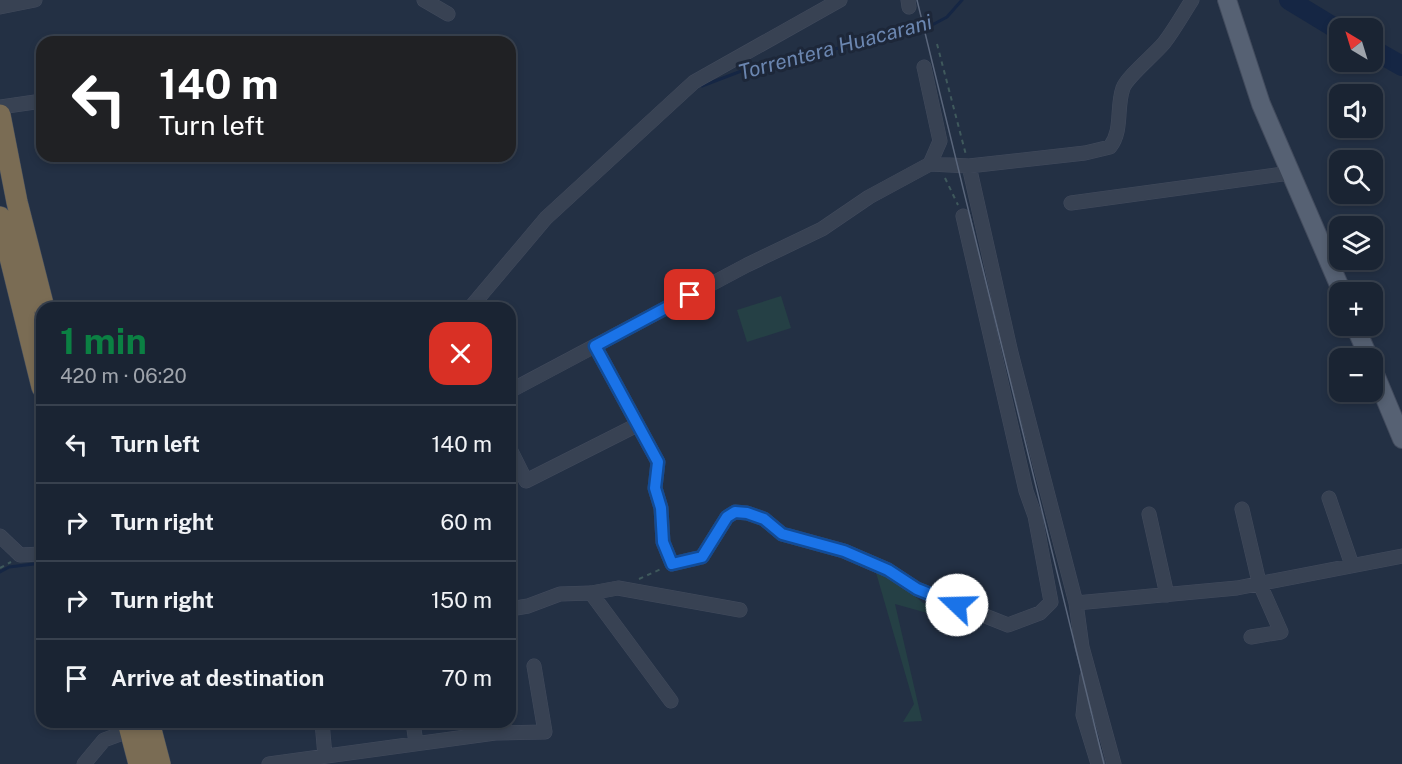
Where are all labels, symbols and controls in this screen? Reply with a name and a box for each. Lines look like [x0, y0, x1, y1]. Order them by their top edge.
water label: Torrentera Huacarani [736, 9, 934, 85]
north arrow [1329, 18, 1383, 72]
map controls [1329, 18, 1383, 402]
text: 140 m [159, 59, 279, 108]
icon: left [60, 60, 138, 138]
button: sound [1329, 84, 1383, 138]
text: Turn left [159, 109, 265, 141]
button: search [1329, 150, 1383, 204]
button: layers [1329, 216, 1383, 270]
pin [664, 269, 715, 320]
icon: arrive [673, 278, 706, 311]
button: + [1329, 282, 1383, 336]
text: 1 min [60, 320, 147, 362]
button: close [429, 322, 492, 385]
button: − [1329, 348, 1383, 402]
text: 420 m · 06:20 [60, 364, 187, 388]
icon: left [60, 428, 93, 461]
text: Turn left [111, 431, 200, 457]
text: 140 m [431, 431, 492, 457]
icon: right [60, 506, 93, 539]
text: Turn right [111, 509, 214, 535]
text: 60 m [441, 509, 492, 535]
position arrow [925, 573, 989, 637]
icon: right [60, 584, 93, 617]
text: Turn right [111, 587, 214, 613]
text: 150 m [431, 587, 492, 613]
icon: arrive [60, 662, 93, 695]
text: Arrive at destination [111, 665, 324, 691]
text: 70 m [441, 665, 492, 691]

